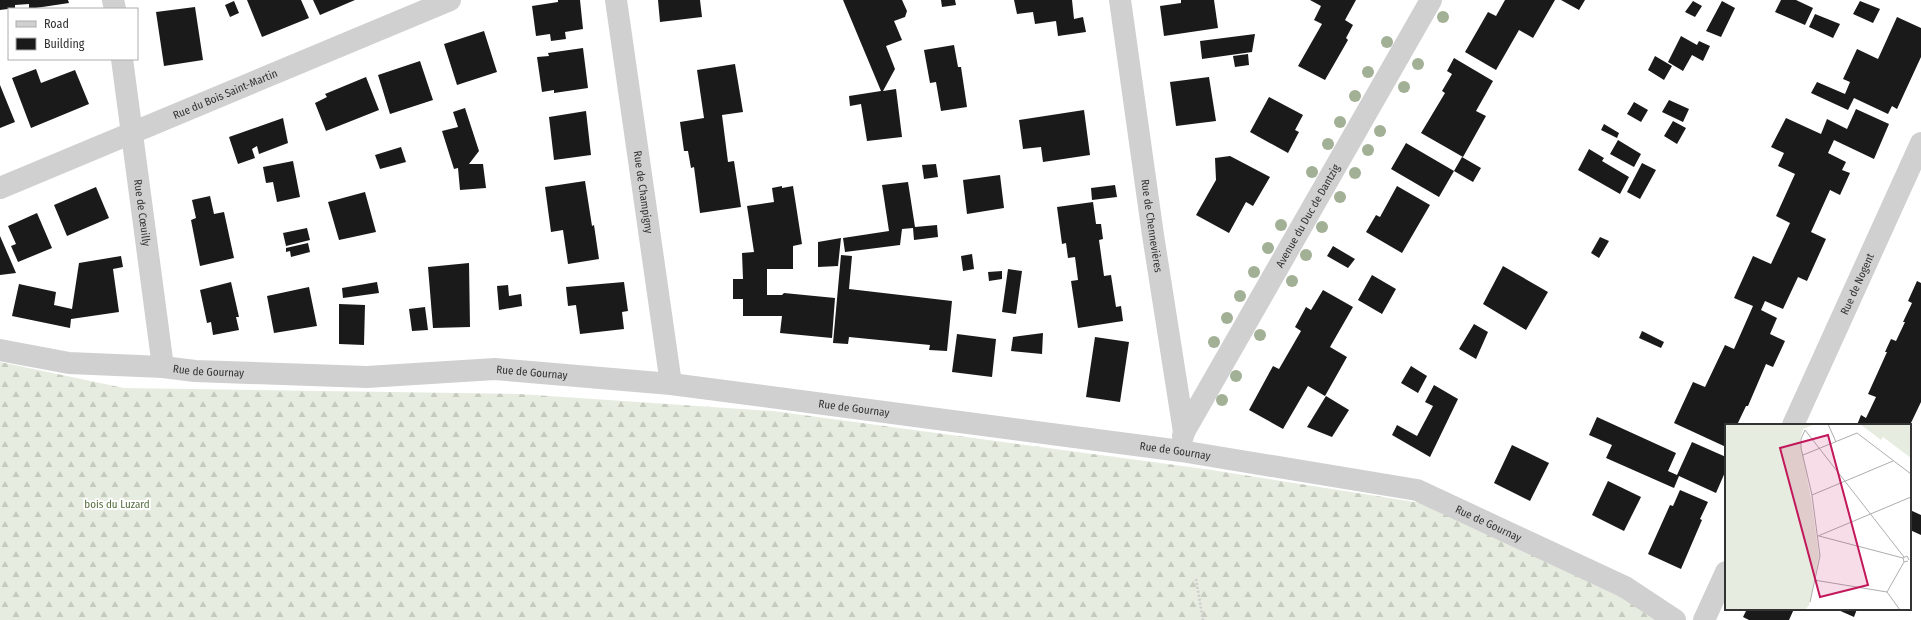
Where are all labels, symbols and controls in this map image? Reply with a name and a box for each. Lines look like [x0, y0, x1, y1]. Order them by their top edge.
legend [8, 8, 138, 60]
text: Road [44, 17, 69, 31]
text: Building [44, 37, 85, 51]
street label: Rue du Bois Saint-Martin [171, 66, 279, 122]
street label: Rue de Champigny [631, 150, 656, 234]
street label: Avenue du Duc de Dantzig [1273, 161, 1343, 270]
street label: Rue de Cœuilly [132, 178, 153, 247]
street label: Rue de Chennevières [1139, 178, 1165, 274]
street label: Rue de Nogent [1837, 251, 1877, 317]
street label: Rue de Gournay [172, 362, 244, 379]
street label: Rue de Gournay [496, 363, 568, 382]
street label: Rue de Gournay [818, 397, 890, 419]
inset map [1725, 424, 1911, 610]
street label: Rue de Gournay [1139, 439, 1212, 462]
park label: bois du Luzard [84, 498, 150, 511]
street label: Rue de Gournay [1453, 502, 1524, 544]

